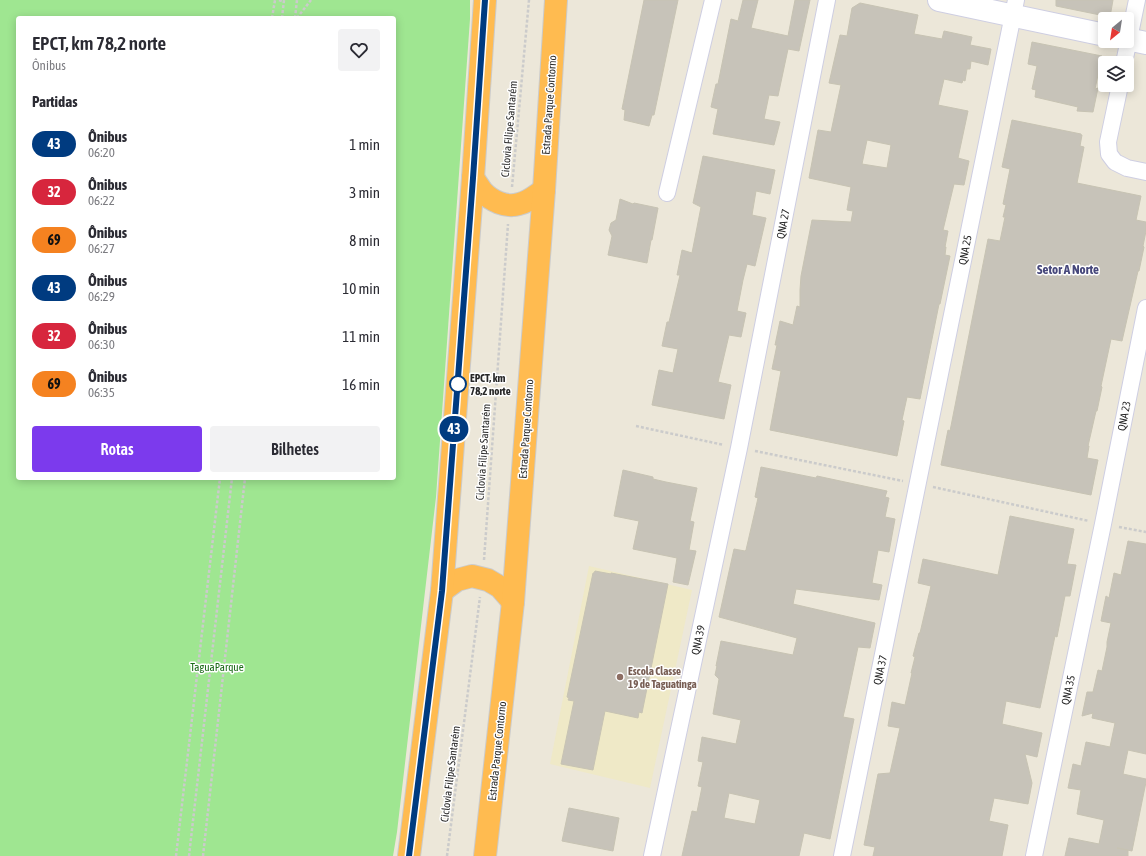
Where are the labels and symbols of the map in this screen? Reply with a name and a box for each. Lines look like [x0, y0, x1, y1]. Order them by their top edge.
north arrow [1098, 12, 1134, 48]
street label: Estrada Parque Contorno [540, 55, 558, 155]
street label: Ciclovia Filipe Santarém [499, 80, 519, 178]
street label: QNA 27 [774, 208, 792, 240]
street label: QNA 25 [956, 234, 974, 266]
district label: Setor A Norte [1037, 262, 1099, 277]
place label: EPCT, km 78,2 norte [470, 372, 511, 397]
marker: EPCT, km 78,2 norte [449, 375, 467, 393]
street label: Estrada Parque Contorno [517, 379, 535, 479]
street label: QNA 23 [1115, 400, 1133, 432]
street label: Ciclovia Filipe Santarém [474, 403, 492, 501]
line badge: 43 [436, 416, 472, 442]
street label: QNA 39 [689, 624, 707, 656]
street label: QNA 37 [871, 654, 889, 686]
park label: TaguaParque [190, 661, 244, 673]
place label: Escola Classe 19 de Taguatinga [628, 665, 697, 690]
marker: Escola Classe 19 de Taguatinga [615, 672, 625, 682]
street label: QNA 35 [1059, 674, 1077, 706]
street label: Estrada Parque Contorno [486, 701, 508, 801]
street label: Ciclovia Filipe Santarém [438, 725, 462, 823]

